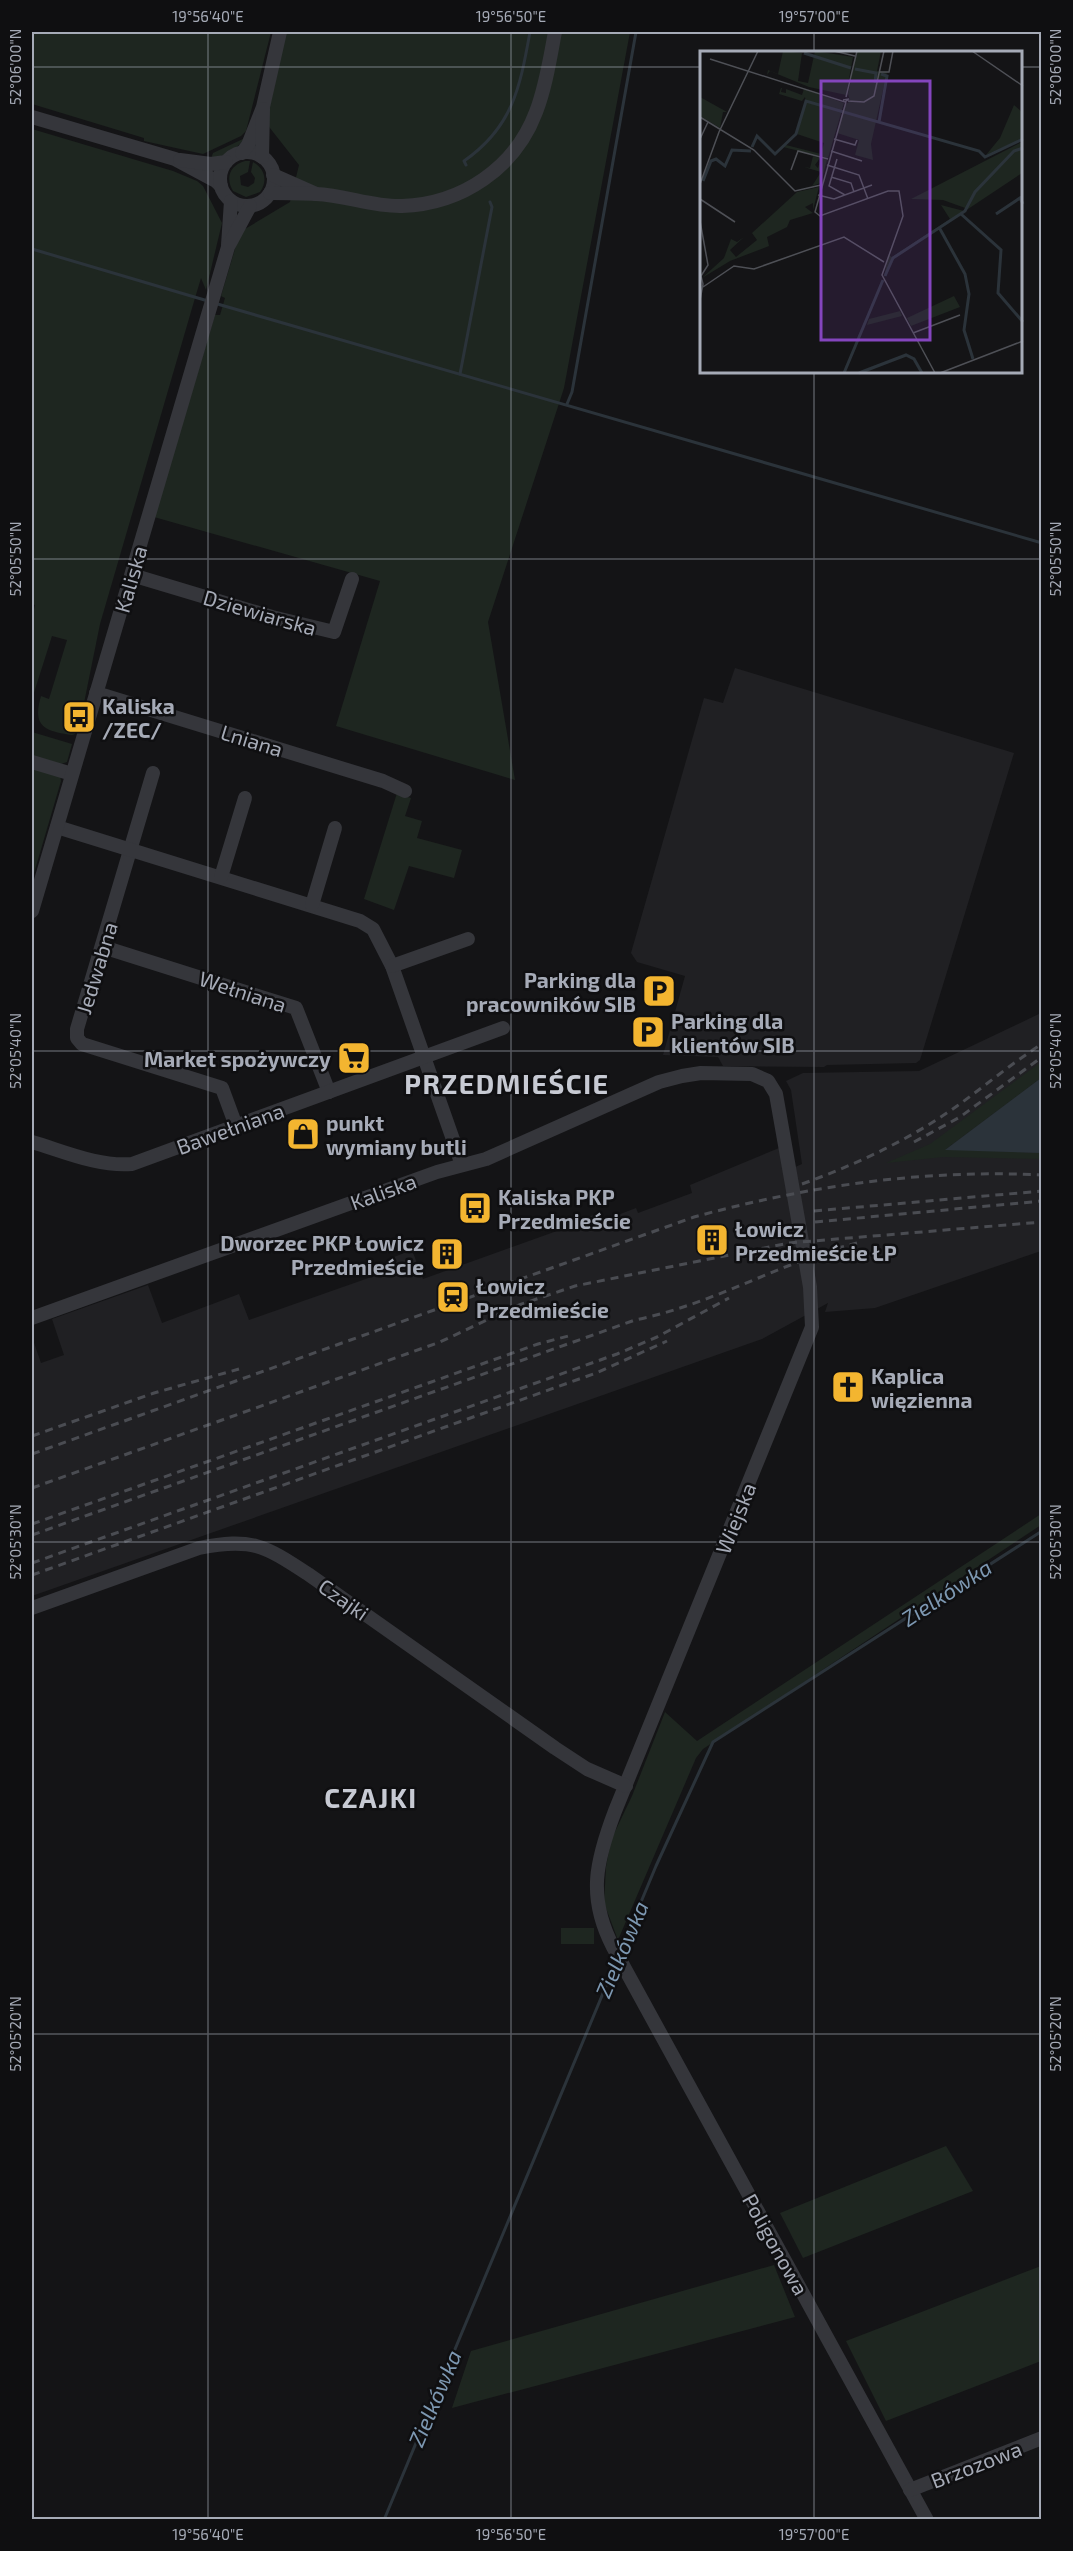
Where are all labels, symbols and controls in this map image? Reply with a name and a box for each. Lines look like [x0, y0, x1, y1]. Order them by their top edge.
text: 19°56'40"E [172, 7, 244, 25]
text: 19°56'50"E [476, 7, 546, 25]
text: 19°57'00"E [779, 7, 849, 25]
text: 52°06'00"N [6, 29, 24, 105]
text: 52°06'00"N [1046, 29, 1064, 105]
inset map [700, 51, 1022, 374]
text: 52°05'50"N [6, 521, 24, 597]
text: 52°05'50"N [1046, 521, 1064, 597]
street label: Kaliska [109, 543, 151, 615]
street label: Dziewiarska [201, 584, 319, 640]
place label: Kaliska /ZEC/ [102, 693, 175, 742]
bus stop icon: Kaliska /ZEC/ [61, 699, 97, 735]
street label: Lniana [218, 719, 286, 761]
street label: Jedwabna [70, 919, 122, 1017]
street label: Wełniana [196, 965, 290, 1017]
place label: Parking dla pracowników SIB [466, 967, 636, 1016]
parking icon: Parking dla pracowników SIB [641, 973, 677, 1009]
place label: Parking dla klientów SIB [671, 1008, 795, 1057]
text: 52°05'40"N [6, 1013, 24, 1089]
text: 52°05'40"N [1046, 1013, 1064, 1089]
parking icon: Parking dla klientów SIB [630, 1014, 666, 1050]
supermarket icon: Market spożywczy [336, 1040, 372, 1076]
place label: Market spożywczy [144, 1046, 331, 1072]
district label: PRZEDMIEŚCIE [404, 1067, 610, 1099]
street label: Bawełniana [173, 1097, 287, 1159]
place label: punkt wymiany butli [326, 1110, 467, 1160]
shop icon: punkt wymiany butli [285, 1116, 321, 1152]
street label: Kaliska [347, 1168, 419, 1214]
place label: Kaliska PKP Przedmieście [498, 1184, 631, 1233]
bus stop icon: Kaliska PKP Przedmieście [457, 1190, 493, 1226]
place label: Łowicz Przedmieście ŁP [735, 1216, 897, 1265]
building icon: Łowicz Przedmieście ŁP [694, 1222, 730, 1258]
place label: Dworzec PKP Łowicz Przedmieście [220, 1230, 424, 1279]
building icon: Dworzec PKP Łowicz Przedmieście [429, 1236, 465, 1272]
place label: Łowicz Przedmieście [476, 1273, 609, 1322]
station icon: Łowicz Przedmieście [435, 1279, 471, 1315]
place label: Kaplica więzienna [871, 1363, 972, 1412]
church icon: Kaplica więzienna [830, 1369, 866, 1405]
street label: Wiejska [709, 1479, 761, 1558]
text: 52°05'30"N [6, 1504, 24, 1580]
text: 52°05'30"N [1046, 1504, 1064, 1580]
water label: Zielkówka [896, 1553, 996, 1631]
street label: Czajki [314, 1573, 374, 1626]
district label: CZAJKI [324, 1781, 418, 1813]
water label: Zielkówka [589, 1897, 653, 2001]
text: 52°05'20"N [6, 1996, 24, 2072]
text: 52°05'20"N [1046, 1996, 1064, 2072]
street label: Poligonowa [738, 2189, 814, 2299]
water label: Zielkówka [402, 2346, 466, 2450]
street label: Brzozowa [927, 2435, 1025, 2493]
text: 19°56'40"E [172, 2525, 244, 2543]
text: 19°56'50"E [476, 2525, 546, 2543]
text: 19°57'00"E [779, 2525, 849, 2543]

